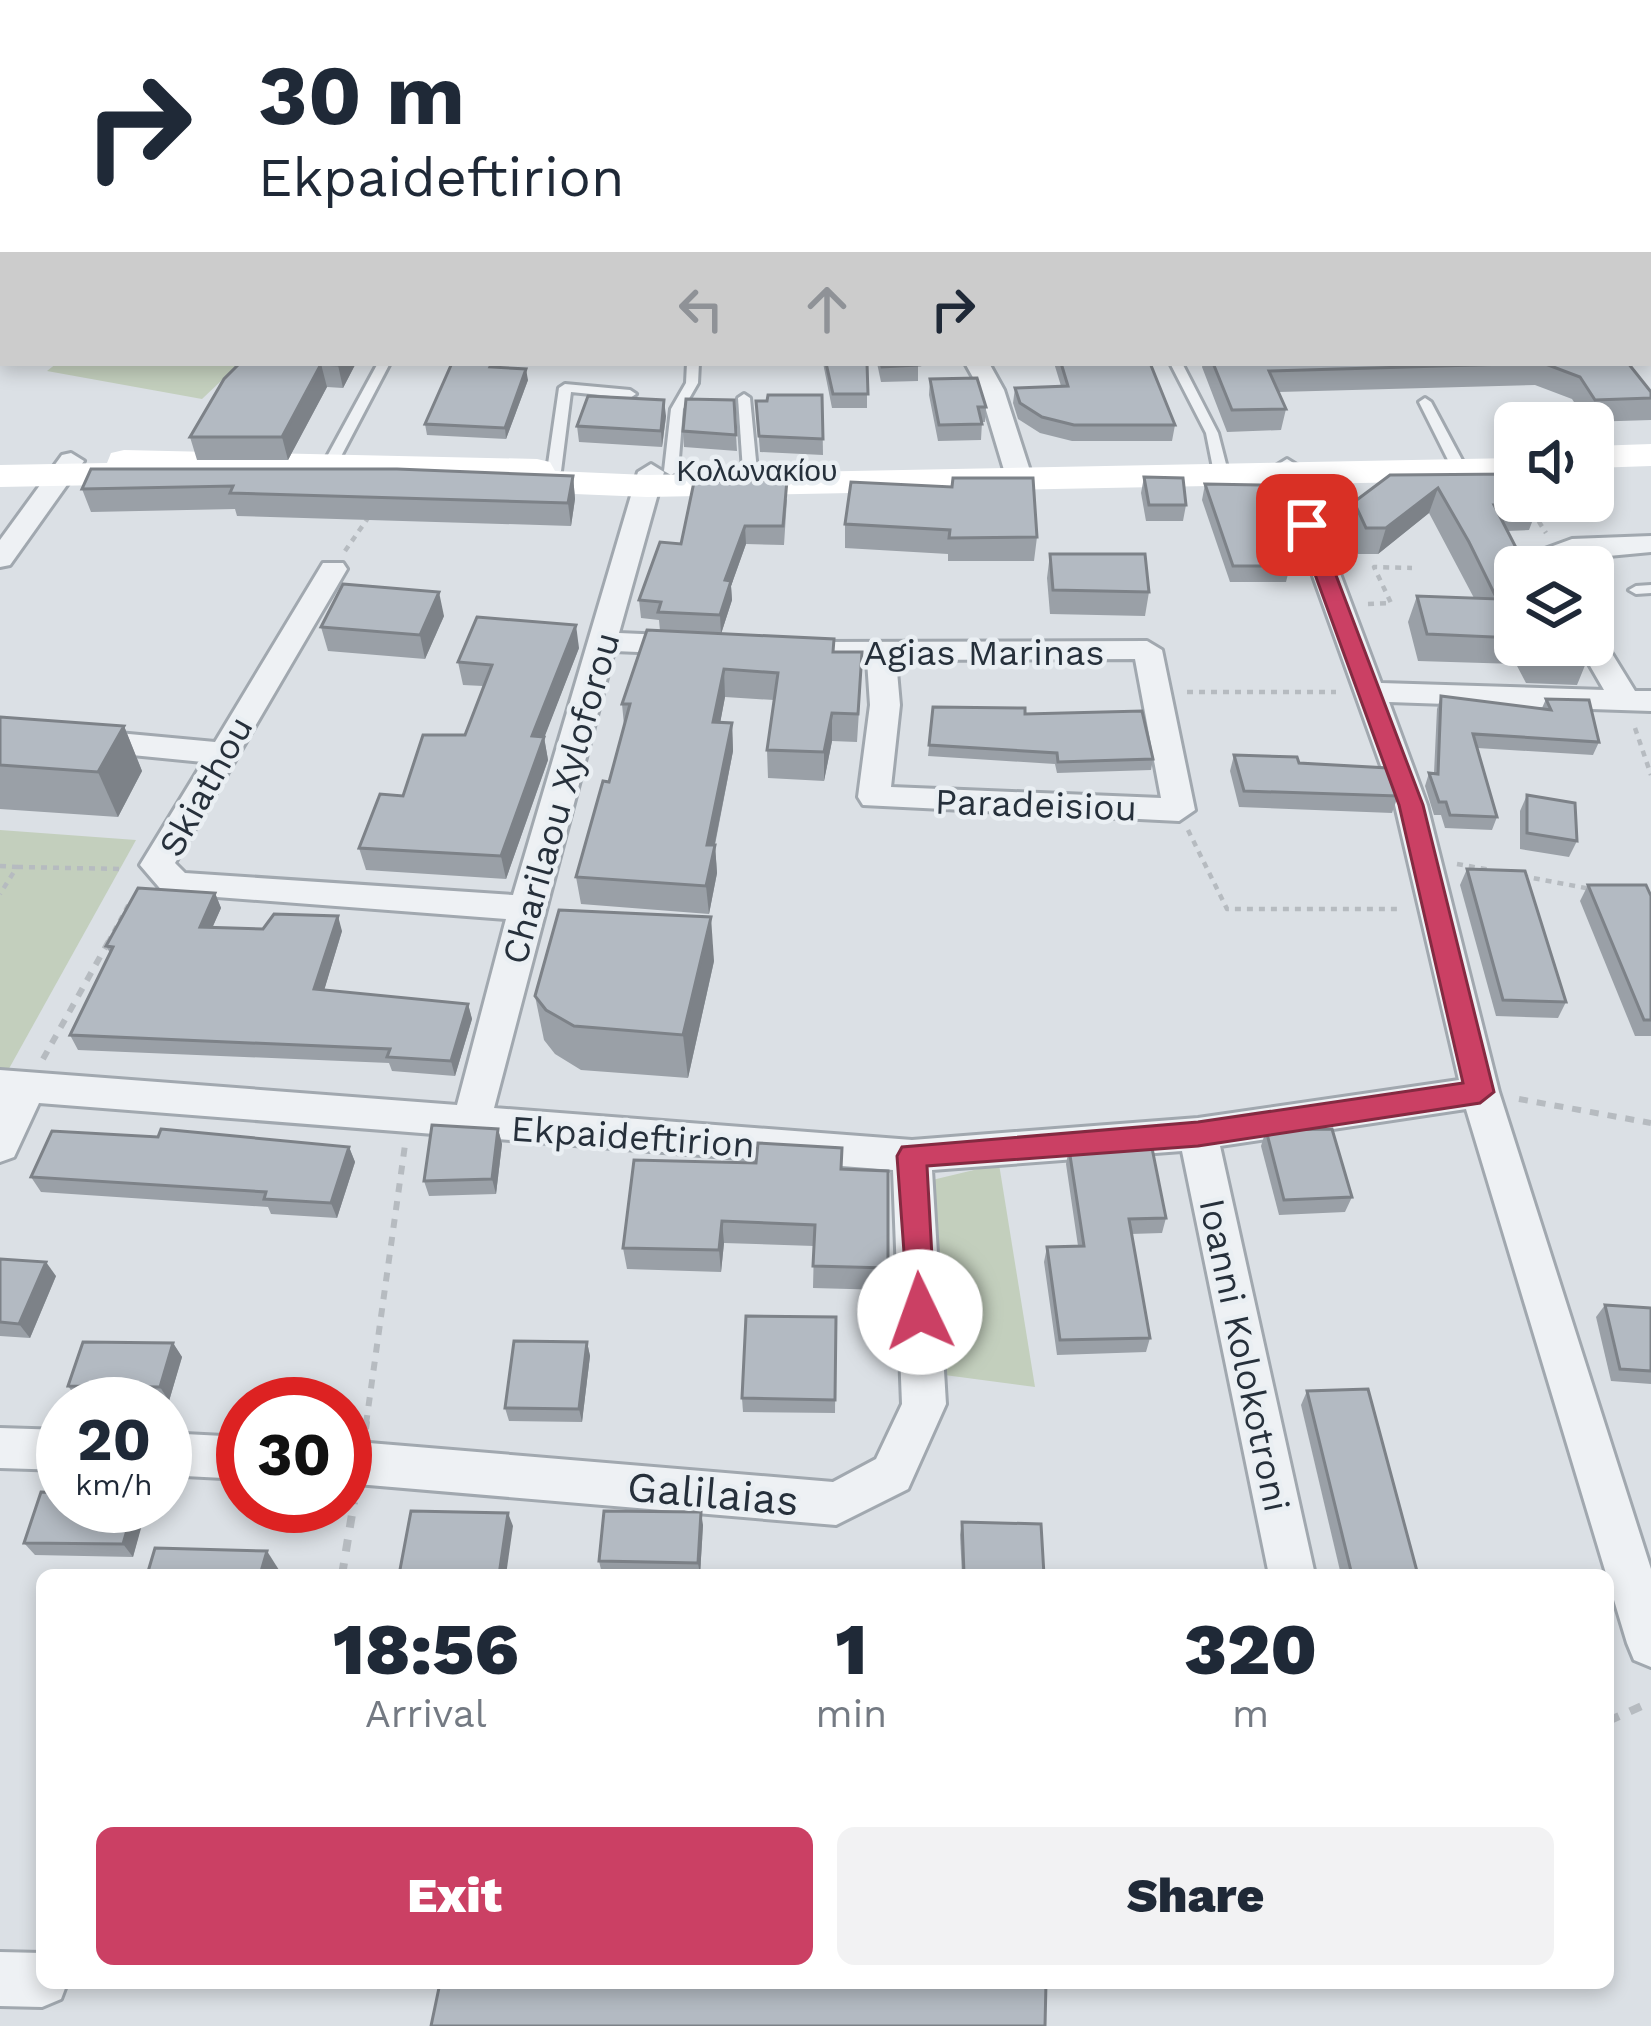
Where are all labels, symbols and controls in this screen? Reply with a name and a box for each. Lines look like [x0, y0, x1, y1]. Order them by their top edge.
text: 30 m [258, 46, 465, 144]
icon: right [60, 48, 216, 204]
text: Ekpaideftirion [258, 146, 624, 209]
icon: left [668, 276, 734, 342]
icon: ahead [794, 276, 860, 342]
icon: right [920, 276, 986, 342]
map controls [1494, 402, 1614, 666]
button: sound [1494, 402, 1614, 522]
street label: Κολωνακίου [677, 453, 837, 488]
pin [1256, 474, 1358, 576]
icon: arrive [1274, 492, 1340, 558]
button: layers [1494, 546, 1614, 666]
street label: Charilaou Xyloforou [493, 628, 628, 969]
street label: Agias Marinas [864, 632, 1104, 674]
street label: Skiathou [150, 709, 262, 864]
street label: Paradeisiou [934, 780, 1138, 830]
street label: Ekpaideftirion [510, 1108, 756, 1166]
street label: Ioanni Kolokotroni [1190, 1195, 1298, 1515]
position arrow [857, 1249, 983, 1375]
speed limit sign: 30 [216, 1377, 372, 1533]
text: 20 [77, 1404, 151, 1475]
street label: Galilaias [625, 1462, 801, 1525]
text: km/h [75, 1467, 153, 1502]
text: 18:56 [333, 1607, 519, 1691]
text: 1 [835, 1607, 867, 1691]
text: 320 [1184, 1607, 1317, 1691]
text: Arrival [365, 1691, 487, 1736]
text: min [816, 1691, 887, 1736]
text: m [1232, 1691, 1269, 1736]
button: Exit [96, 1827, 813, 1965]
button: Share [837, 1827, 1554, 1965]

